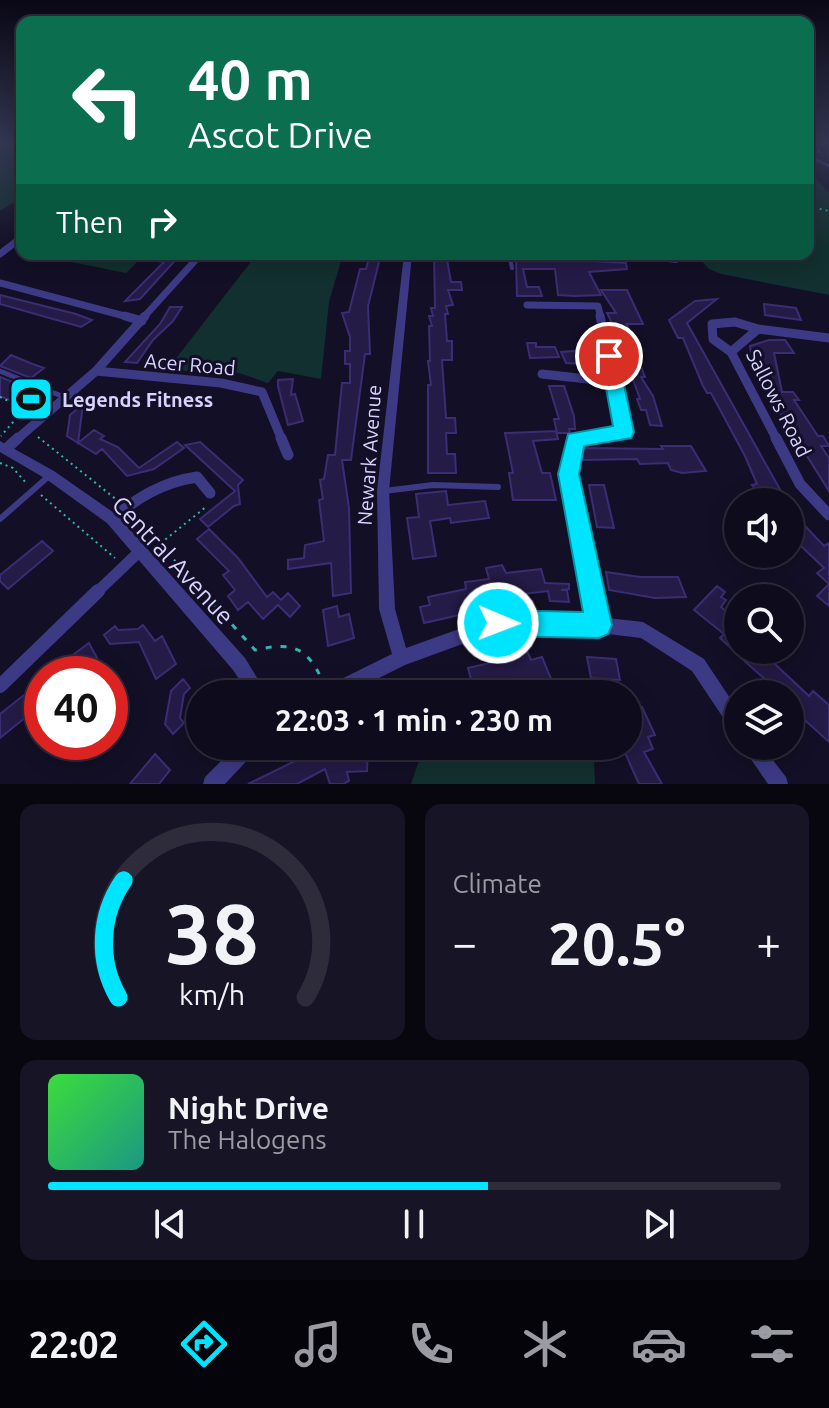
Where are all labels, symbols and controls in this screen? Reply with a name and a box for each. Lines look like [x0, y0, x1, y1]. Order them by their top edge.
icon: left [56, 48, 160, 152]
text: 40 m [188, 48, 313, 111]
text: Ascot Drive [188, 114, 373, 155]
icon: right [140, 200, 184, 244]
text: Then [56, 205, 124, 239]
pin [575, 322, 643, 390]
icon: arrive [587, 334, 631, 378]
street label: Sallows Road [742, 345, 816, 461]
street label: Acer Road [143, 349, 237, 379]
sports icon: Legends Fitness [7, 375, 55, 423]
street label: Newark Avenue [353, 384, 385, 526]
place label: Legends Fitness [62, 388, 213, 411]
map controls [724, 488, 804, 760]
button: sound [724, 488, 804, 568]
street label: Central Avenue [107, 490, 239, 630]
position arrow [456, 581, 540, 665]
button: search [724, 584, 804, 664]
speed limit sign: 40 [24, 656, 128, 760]
button: layers [724, 680, 804, 760]
text: 22:03 · 1 min · 230 m [275, 703, 553, 737]
text: Climate [453, 869, 542, 898]
text: 38 [165, 886, 259, 980]
text: 20.5° [548, 909, 685, 976]
text: − [453, 918, 477, 967]
text: + [756, 918, 781, 967]
text: km/h [179, 978, 245, 1010]
text: Night Drive [168, 1091, 329, 1125]
text: The Halogens [168, 1125, 327, 1154]
icon: previous [148, 1202, 192, 1246]
icon: pause [392, 1202, 436, 1246]
icon: next [637, 1202, 681, 1246]
icon: directions [176, 1316, 232, 1372]
icon: music [290, 1316, 346, 1372]
icon: phone [403, 1316, 459, 1372]
icon: climate [517, 1316, 573, 1372]
icon: car [631, 1316, 687, 1372]
icon: filters [744, 1316, 800, 1372]
text: 22:02 [29, 1324, 119, 1365]

